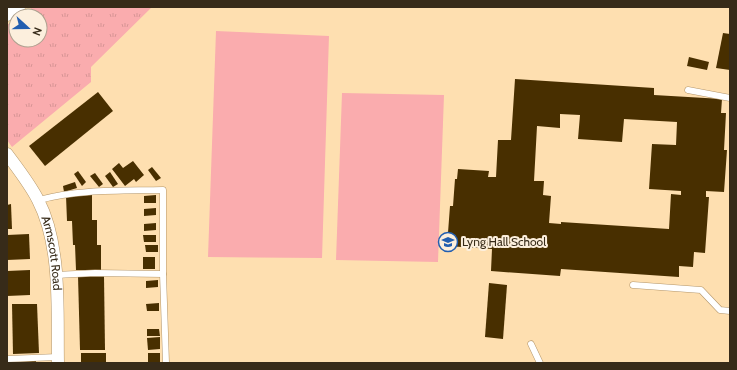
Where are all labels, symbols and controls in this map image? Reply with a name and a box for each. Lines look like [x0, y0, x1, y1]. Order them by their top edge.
north arrow [8, 8, 48, 48]
text: N [29, 25, 45, 38]
street label: Armscott Road [38, 214, 65, 291]
school or university icon: Lyng Hall School [437, 231, 459, 253]
place label: Lyng Hall School [462, 234, 546, 249]

